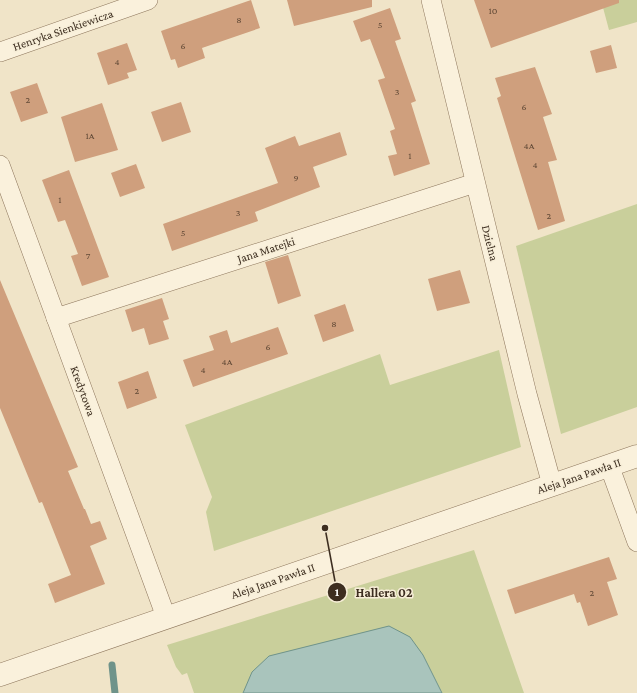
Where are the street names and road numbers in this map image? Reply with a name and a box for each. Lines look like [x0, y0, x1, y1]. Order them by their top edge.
street label: Henryka Sienkiewicza [11, 6, 115, 54]
street label: Dzielna [479, 224, 501, 263]
street label: Jana Matejki [234, 234, 297, 266]
street label: Kredytowa [67, 364, 99, 418]
street label: Aleja Jana Pawła II [535, 455, 623, 497]
street label: Aleja Jana Pawła II [229, 560, 317, 602]

